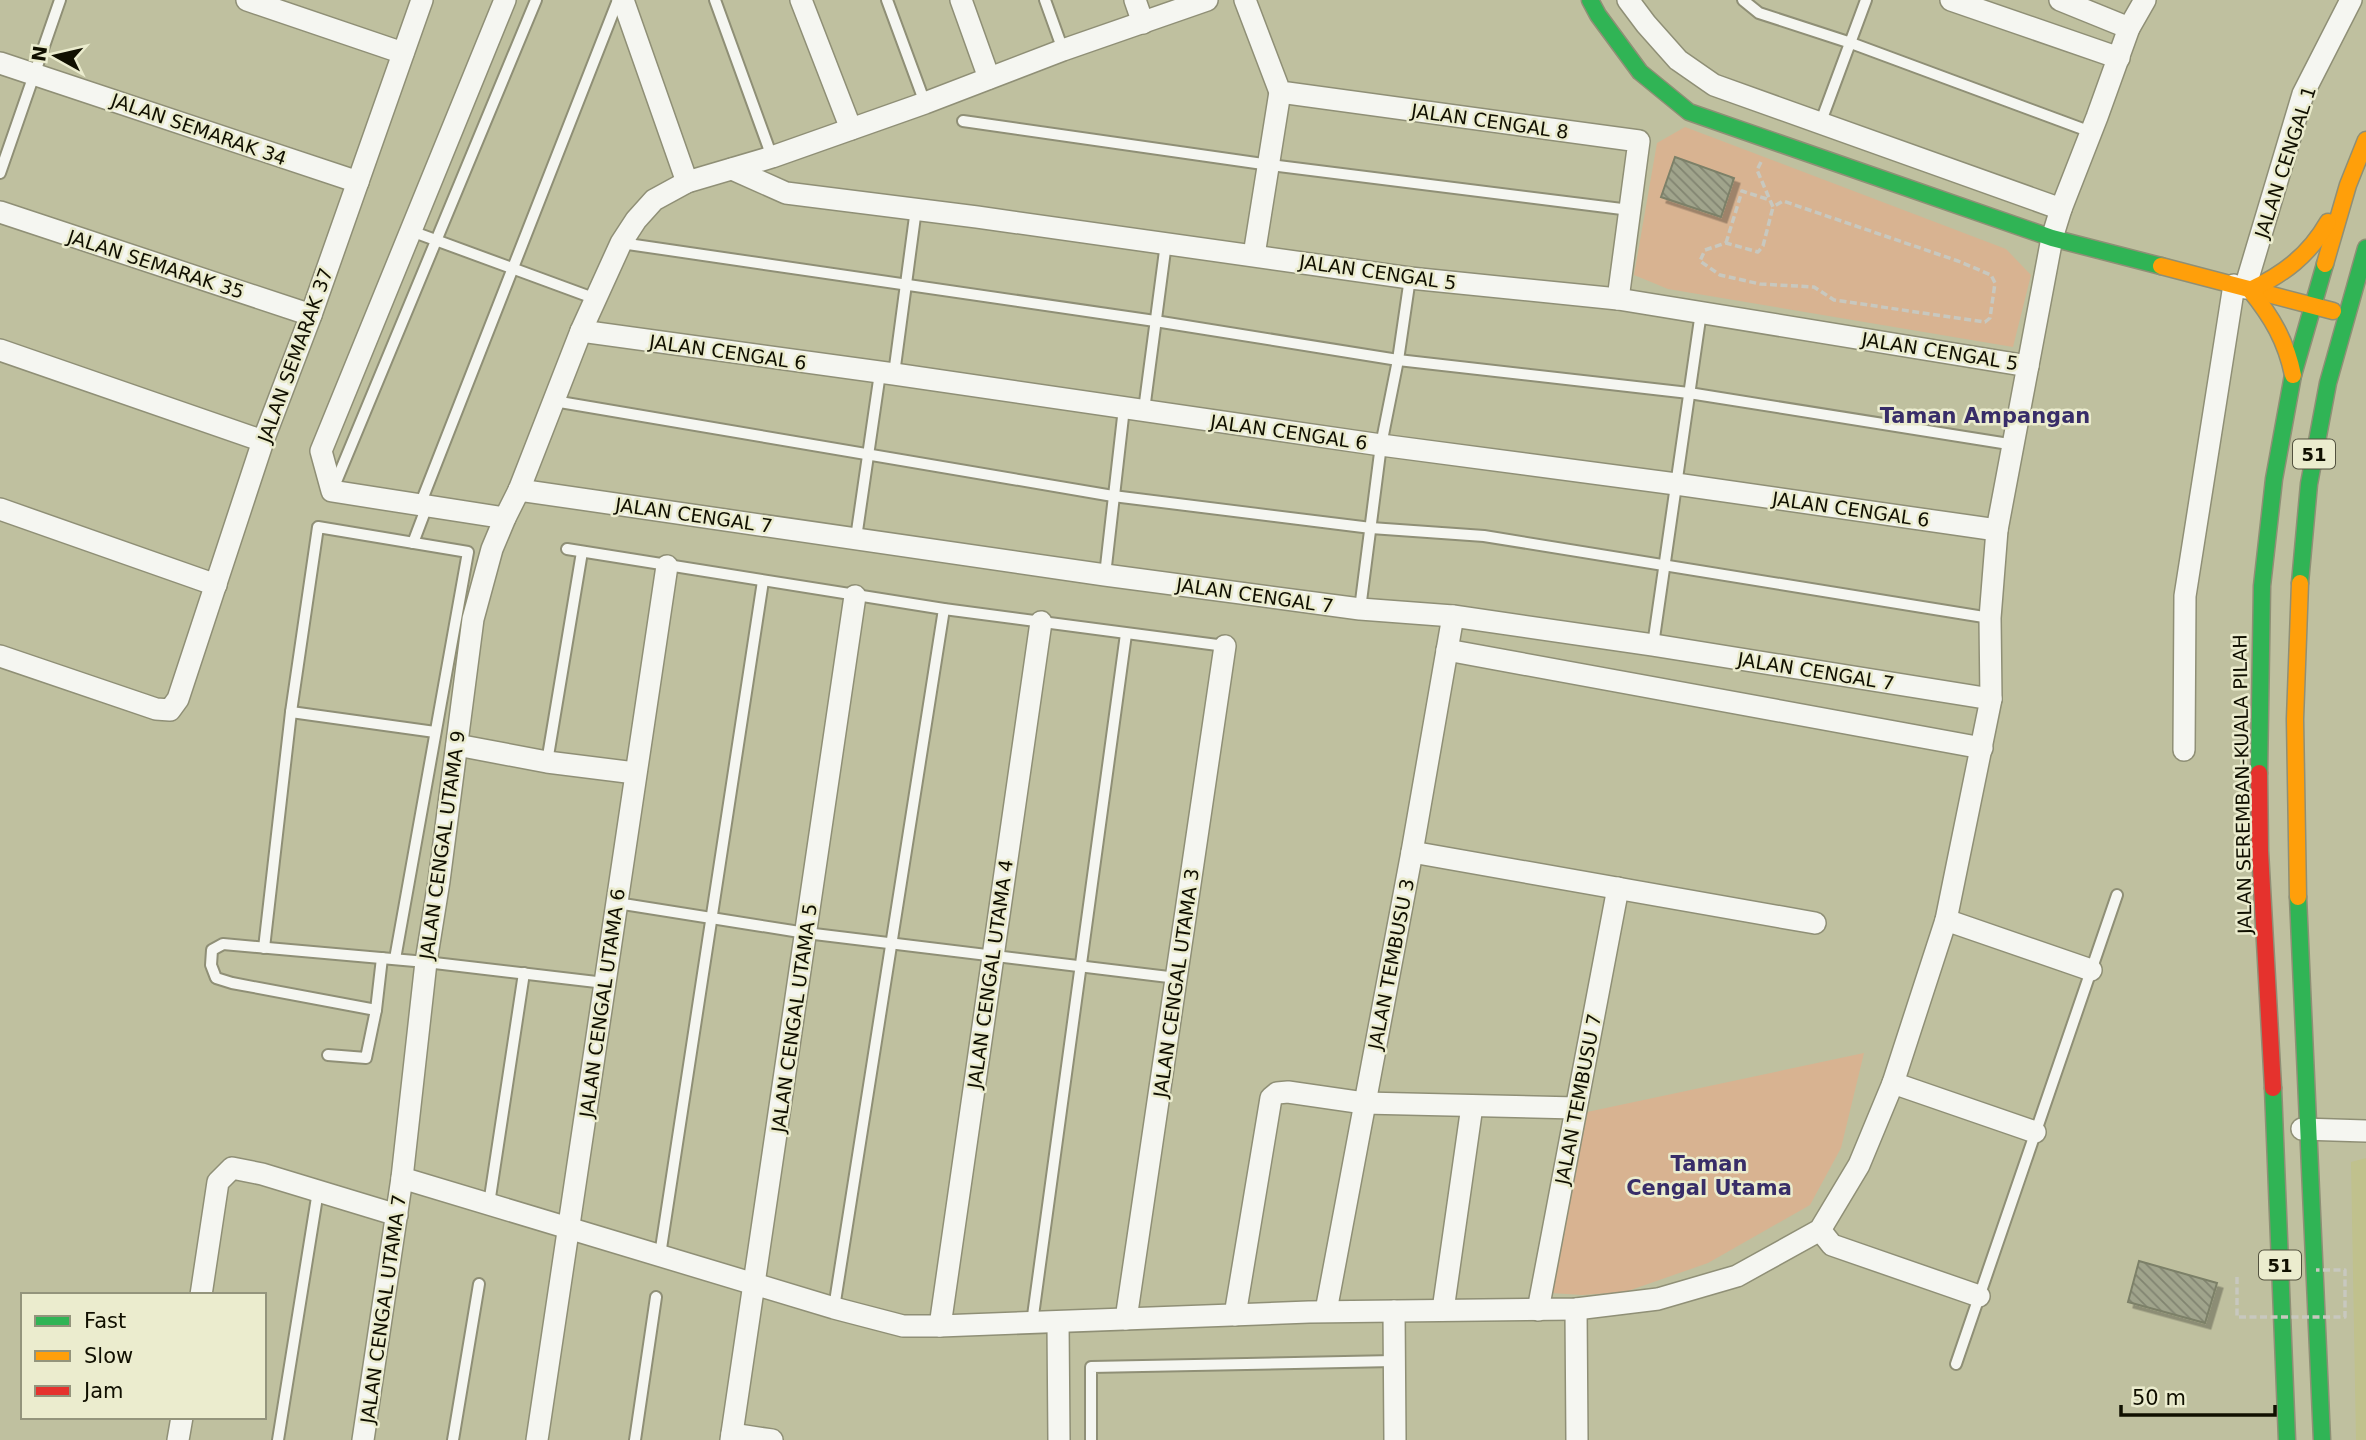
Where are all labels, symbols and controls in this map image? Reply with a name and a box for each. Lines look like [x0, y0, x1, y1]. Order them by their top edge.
north arrow [21, 21, 91, 91]
text: N [27, 44, 51, 63]
street label: JALAN CENGAL 1 [2250, 83, 2320, 242]
street label: JALAN SEMARAK 34 [107, 88, 290, 169]
street label: JALAN CENGAL 8 [1409, 99, 1570, 143]
street label: JALAN SEMARAK 35 [64, 225, 247, 303]
street label: JALAN CENGAL 5 [1297, 250, 1458, 294]
street label: JALAN SEMARAK 37 [253, 265, 337, 446]
street label: JALAN CENGAL 5 [1859, 328, 2020, 374]
street label: JALAN CENGAL 6 [647, 330, 808, 374]
district label: Taman Ampangan [1880, 404, 2090, 428]
street label: JALAN CENGAL 6 [1208, 410, 1369, 454]
road number: 51 [2293, 440, 2335, 468]
street label: JALAN CENGAL 6 [1770, 487, 1931, 531]
street label: JALAN CENGAL 7 [613, 493, 774, 537]
street label: JALAN CENGAL 7 [1174, 573, 1335, 617]
street label: JALAN SEREMBAN-KUALA PILAH [2228, 634, 2256, 935]
street label: JALAN CENGAL 7 [1735, 648, 1896, 694]
street label: JALAN CENGAL UTAMA 9 [415, 729, 469, 962]
street label: JALAN CENGAL UTAMA 4 [963, 858, 1017, 1091]
street label: JALAN CENGAL UTAMA 3 [1149, 867, 1203, 1100]
street label: JALAN TEMBUSU 3 [1363, 877, 1418, 1052]
street label: JALAN CENGAL UTAMA 6 [575, 887, 629, 1120]
street label: JALAN CENGAL UTAMA 5 [767, 902, 821, 1135]
street label: JALAN TEMBUSU 7 [1550, 1012, 1605, 1187]
district label: Taman Cengal Utama [1626, 1152, 1792, 1200]
street label: JALAN CENGAL UTAMA 7 [356, 1193, 410, 1426]
road number: 51 [2259, 1250, 2301, 1280]
legend [21, 1293, 266, 1419]
text: Fast [84, 1309, 126, 1333]
text: Slow [84, 1344, 133, 1368]
scale bar [2121, 1374, 2275, 1418]
text: Jam [82, 1379, 124, 1403]
text: 50 m [2132, 1386, 2186, 1410]

